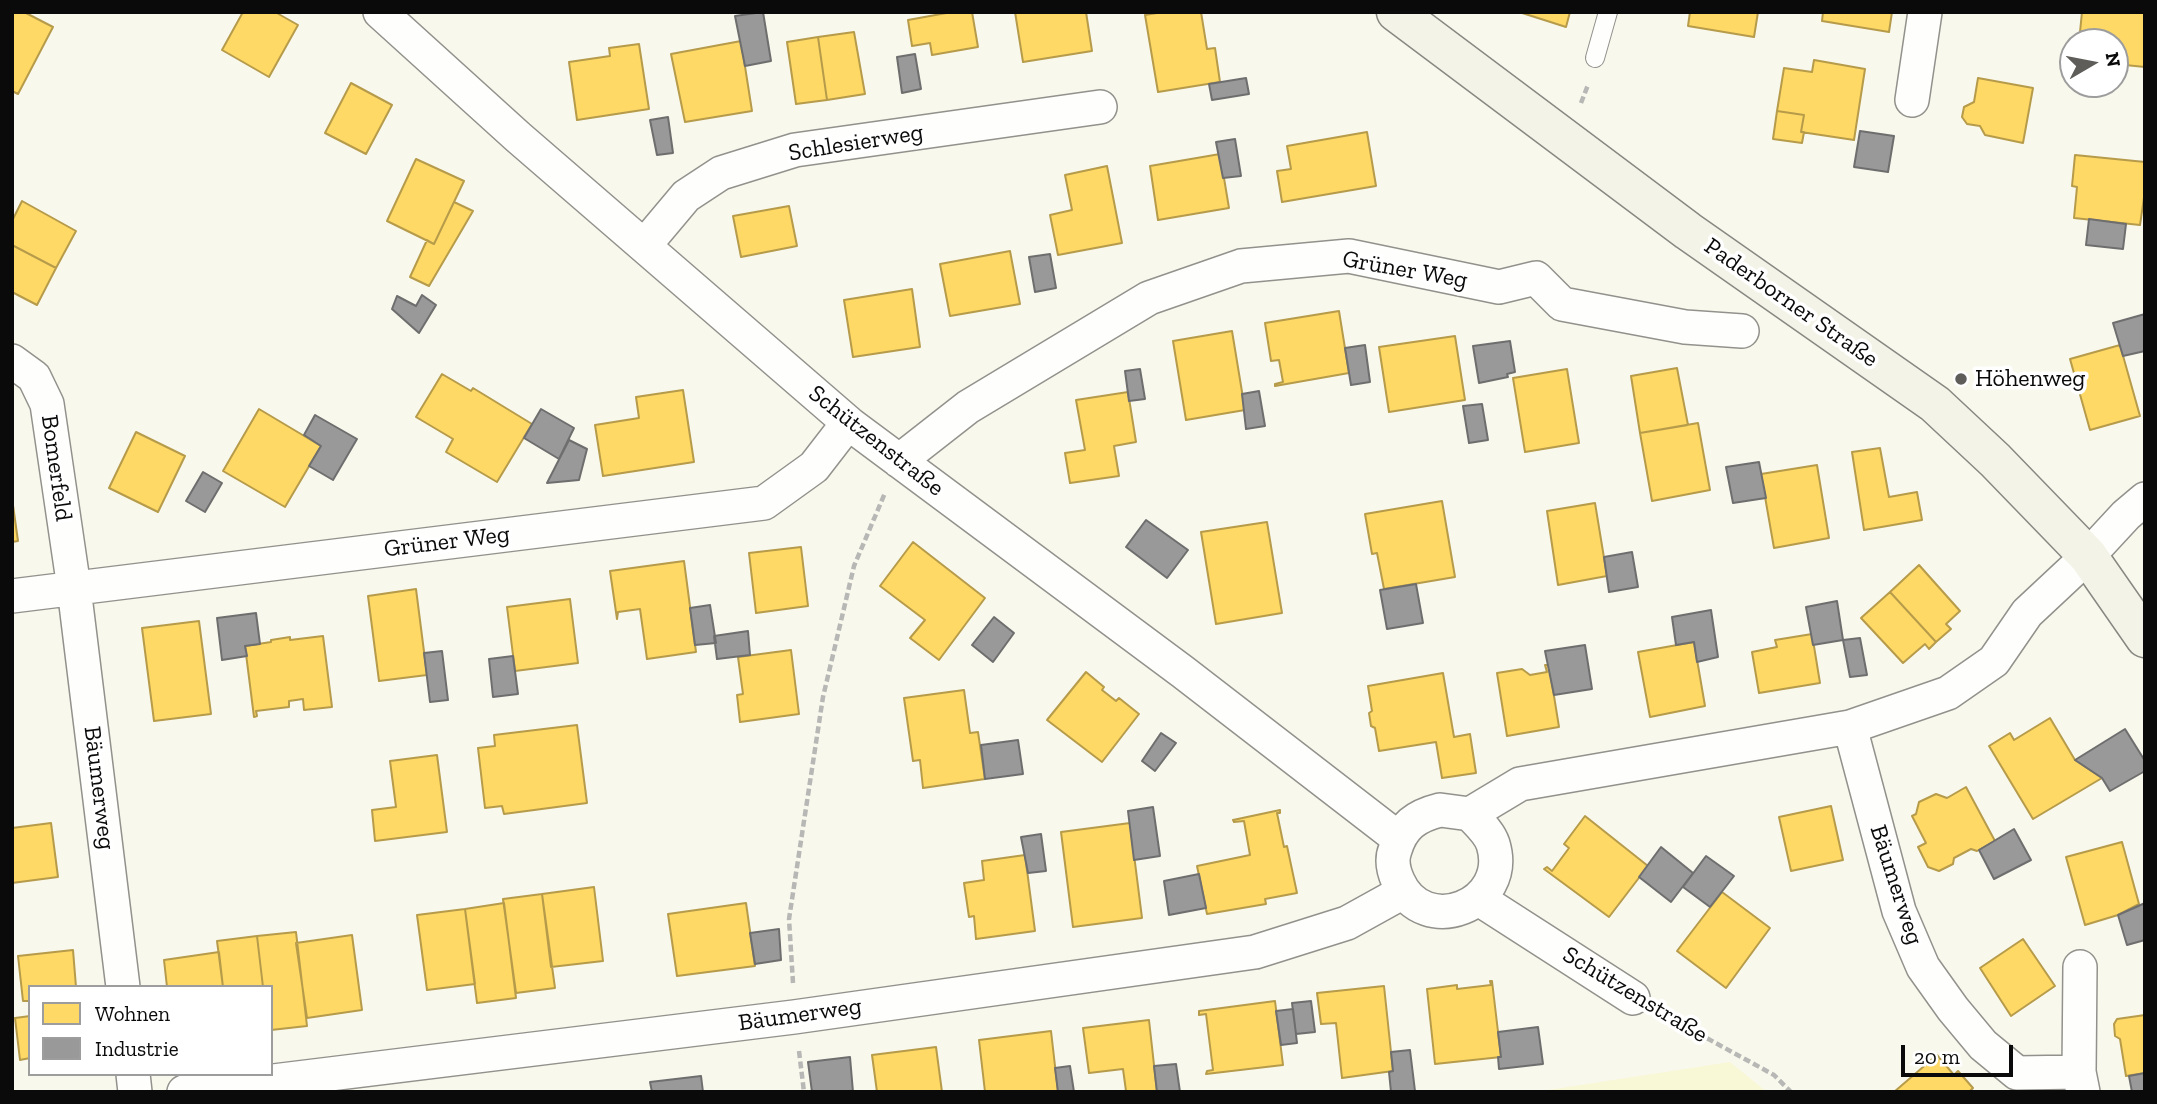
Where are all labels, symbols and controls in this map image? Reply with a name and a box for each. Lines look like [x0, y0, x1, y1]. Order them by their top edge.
north arrow [2059, 28, 2129, 98]
text: N [2101, 50, 2126, 69]
street label: Schlesierweg [787, 118, 925, 168]
street label: Paderborner Straße [1698, 232, 1884, 374]
street label: Grüner Weg [1340, 245, 1470, 295]
place label: Höhenweg [1975, 365, 2085, 393]
marker: Höhenweg [1953, 371, 1969, 387]
street label: Schützenstraße [803, 379, 949, 503]
street label: Bomerfeld [34, 413, 78, 523]
street label: Grüner Weg [382, 520, 512, 564]
street label: Bäumerweg [77, 725, 121, 851]
street label: Bäumerweg [1863, 822, 1929, 948]
street label: Schützenstraße [1557, 940, 1713, 1050]
legend [28, 985, 273, 1076]
street label: Bäumerweg [737, 992, 863, 1038]
text: Wohnen [95, 1001, 170, 1026]
scale bar [1905, 1030, 2017, 1074]
text: Industrie [95, 1036, 179, 1061]
text: 20 m [1914, 1044, 1960, 1069]

